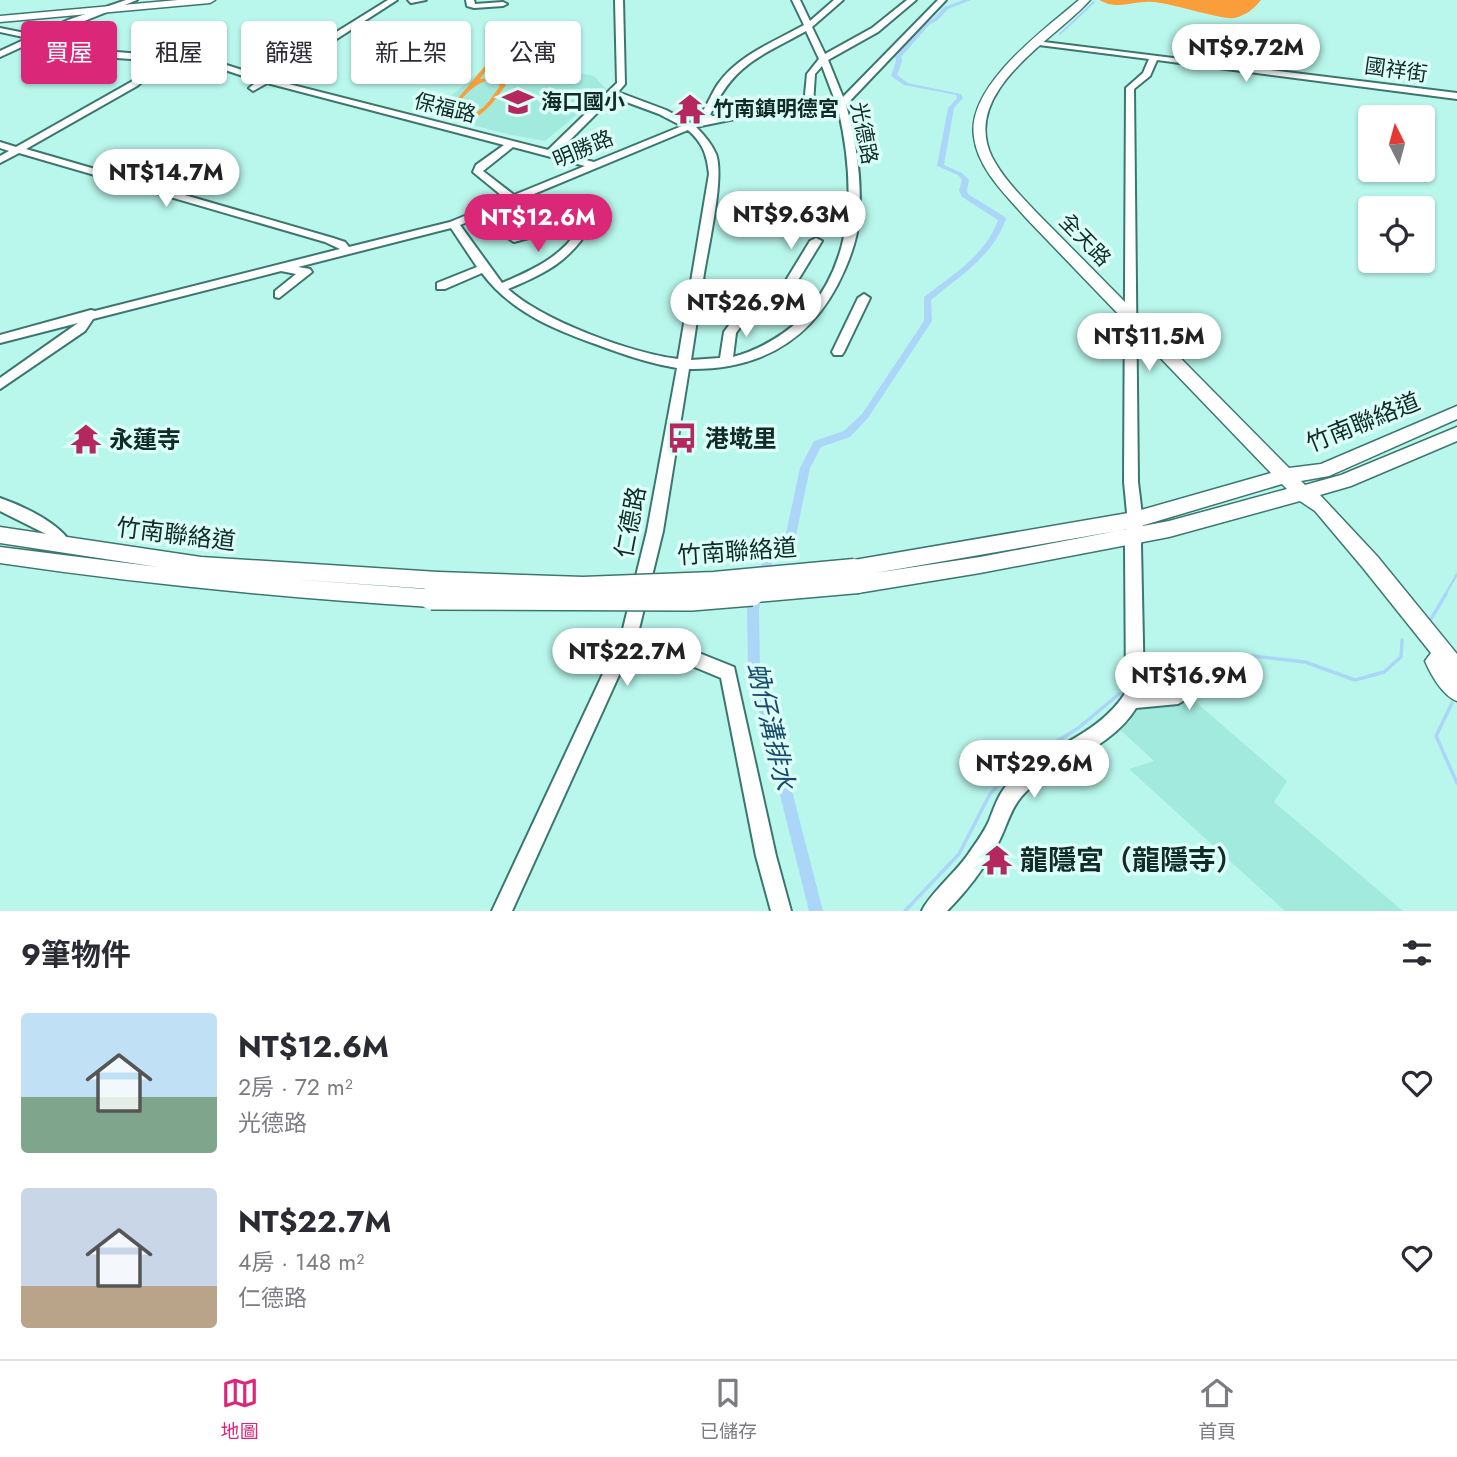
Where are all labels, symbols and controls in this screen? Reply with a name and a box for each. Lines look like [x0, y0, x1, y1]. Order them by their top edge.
chip: 買屋 [21, 21, 117, 84]
chip: 租屋 [131, 21, 227, 84]
chip: 篩選 [241, 21, 337, 84]
chip: 新上架 [351, 21, 471, 84]
chip: 公寓 [485, 21, 581, 84]
pin: NT$9.72M [1174, 24, 1318, 84]
text: NT$9.72M [1188, 30, 1304, 64]
street label: 國祥街 [1363, 51, 1429, 89]
school or university icon: 海口國小 [501, 85, 535, 119]
street label: 保福路 [411, 86, 479, 130]
place label: 海口國小 [541, 87, 625, 117]
temple icon: 竹南鎮明德宮 [673, 92, 707, 126]
place label: 竹南鎮明德宮 [713, 94, 839, 124]
street label: 光德路 [843, 99, 885, 167]
north arrow [1358, 105, 1435, 182]
map controls [1358, 105, 1435, 273]
street label: 明勝路 [548, 123, 618, 175]
pin: NT$14.7M [94, 150, 238, 209]
text: NT$14.7M [108, 155, 224, 189]
pin: NT$9.63M [719, 191, 863, 251]
pin: NT$12.6M [466, 194, 610, 254]
button: locate [1358, 196, 1435, 273]
text: NT$9.63M [733, 197, 849, 231]
text: NT$12.6M [480, 200, 596, 234]
street label: 全天路 [1052, 207, 1118, 273]
pin: NT$26.9M [674, 280, 818, 339]
text: NT$26.9M [686, 285, 806, 319]
pin: NT$11.5M [1077, 314, 1221, 373]
text: NT$11.5M [1093, 319, 1205, 353]
street label: 竹南聯絡道 [1301, 383, 1425, 461]
bus stop icon: 港墘里 [665, 421, 699, 455]
place label: 港墘里 [705, 421, 777, 456]
temple icon: 永蓮寺 [69, 422, 103, 456]
place label: 永蓮寺 [109, 422, 181, 457]
street label: 仁德路 [606, 483, 654, 561]
street label: 竹南聯絡道 [114, 509, 238, 559]
street label: 竹南聯絡道 [676, 529, 798, 573]
pin: NT$22.7M [555, 628, 699, 688]
text: NT$22.7M [568, 634, 686, 668]
pin: NT$16.9M [1117, 652, 1261, 712]
water label: 蚋仔溝排水 [738, 658, 804, 795]
text: NT$16.9M [1131, 658, 1247, 692]
pin: NT$29.6M [962, 740, 1106, 800]
text: NT$29.6M [975, 746, 1093, 780]
place label: 龍隱宮（龍隱寺） [1020, 840, 1244, 881]
temple icon: 龍隱宮（龍隱寺） [980, 843, 1014, 877]
text: 9筆物件 [21, 933, 131, 976]
icon: filters [1398, 934, 1436, 972]
text: NT$12.6M [238, 1025, 389, 1068]
icon: home [77, 1041, 161, 1125]
icon: heart [1398, 1064, 1436, 1102]
text: 2房 · 72 m² [238, 1070, 353, 1104]
text: 光德路 [238, 1106, 307, 1140]
text: NT$22.7M [238, 1200, 391, 1243]
icon: home [77, 1216, 161, 1300]
icon: heart [1398, 1239, 1436, 1277]
text: 4房 · 148 m² [238, 1245, 364, 1279]
text: 仁德路 [238, 1281, 307, 1315]
tab: 地圖 [221, 1374, 259, 1445]
tab: 已儲存 [700, 1374, 757, 1445]
tab: 首頁 [1198, 1374, 1236, 1445]

